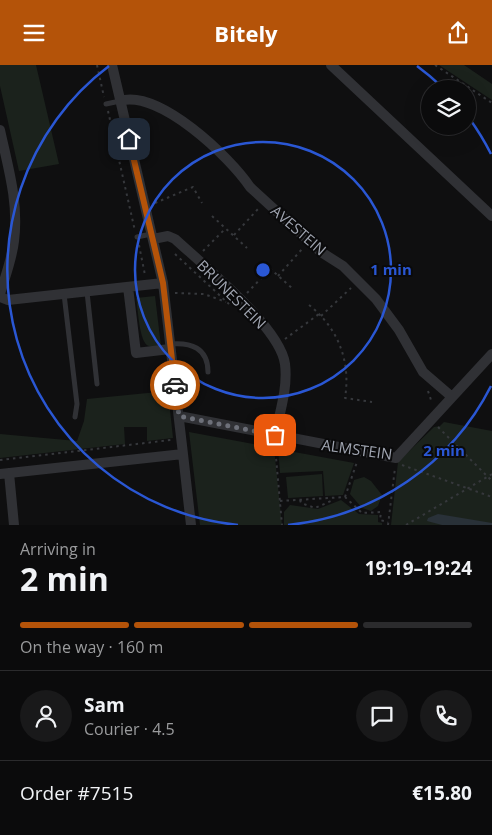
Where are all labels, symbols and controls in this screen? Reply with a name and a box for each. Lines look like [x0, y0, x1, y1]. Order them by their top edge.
text: Bitely [214, 18, 278, 48]
icon: menu [20, 19, 48, 47]
icon: share [444, 19, 472, 47]
map controls [421, 80, 476, 135]
button: layers [421, 80, 476, 135]
pin [108, 118, 150, 160]
icon: home [115, 125, 143, 153]
street label: AVESTEIN [267, 200, 331, 260]
street label: BRUNESTEIN [193, 255, 271, 333]
text: 1 min [370, 259, 412, 279]
centre of rings [254, 261, 272, 279]
courier [150, 360, 200, 410]
icon: car [161, 371, 189, 399]
pin [254, 414, 296, 456]
icon: bag [261, 421, 289, 449]
street label: ALMSTEIN [320, 434, 394, 464]
text: 2 min [423, 440, 465, 460]
text: Arriving in [20, 538, 96, 560]
text: 19:19–19:24 [365, 555, 472, 581]
text: 2 min [20, 557, 109, 600]
text: On the way · 160 m [20, 636, 163, 658]
button: person [20, 690, 72, 742]
button: chat [356, 690, 408, 742]
button: phone [420, 690, 472, 742]
text: Sam [84, 692, 125, 718]
text: Courier · 4.5 [84, 718, 175, 740]
text: Order #7515 [20, 780, 133, 806]
text: €15.80 [412, 780, 472, 806]

